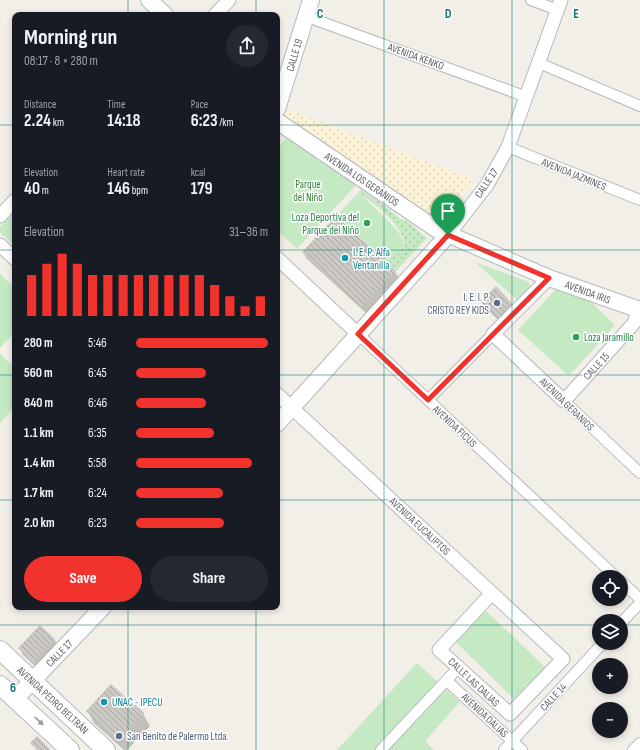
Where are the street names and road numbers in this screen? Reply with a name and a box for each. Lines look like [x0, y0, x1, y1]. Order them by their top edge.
street label: CALLE 19 [284, 37, 305, 73]
street label: AVENIDA KENKO [385, 40, 446, 73]
street label: AVENIDA LOS GERANIOS [321, 149, 402, 209]
street label: AVENIDA JAZMINES [539, 155, 608, 193]
street label: CALLE 17 [472, 166, 501, 200]
street label: AVENIDA IRIS [562, 278, 613, 307]
street label: CALLE 15 [581, 350, 612, 383]
street label: AVENIDA GERANIOS [536, 374, 597, 434]
street label: AVENIDA FICUS [429, 402, 480, 450]
street label: AVENIDA EUCALIPTOS [386, 494, 453, 558]
street label: CALLE 17 [43, 637, 76, 670]
street label: CALLE LAS DALIAS [445, 655, 502, 710]
street label: AVENIDA PEDRO BELTRÁN [14, 663, 91, 737]
street label: CALLE 14 [537, 681, 570, 714]
street label: AVENIDA DALIAS [458, 690, 511, 740]

